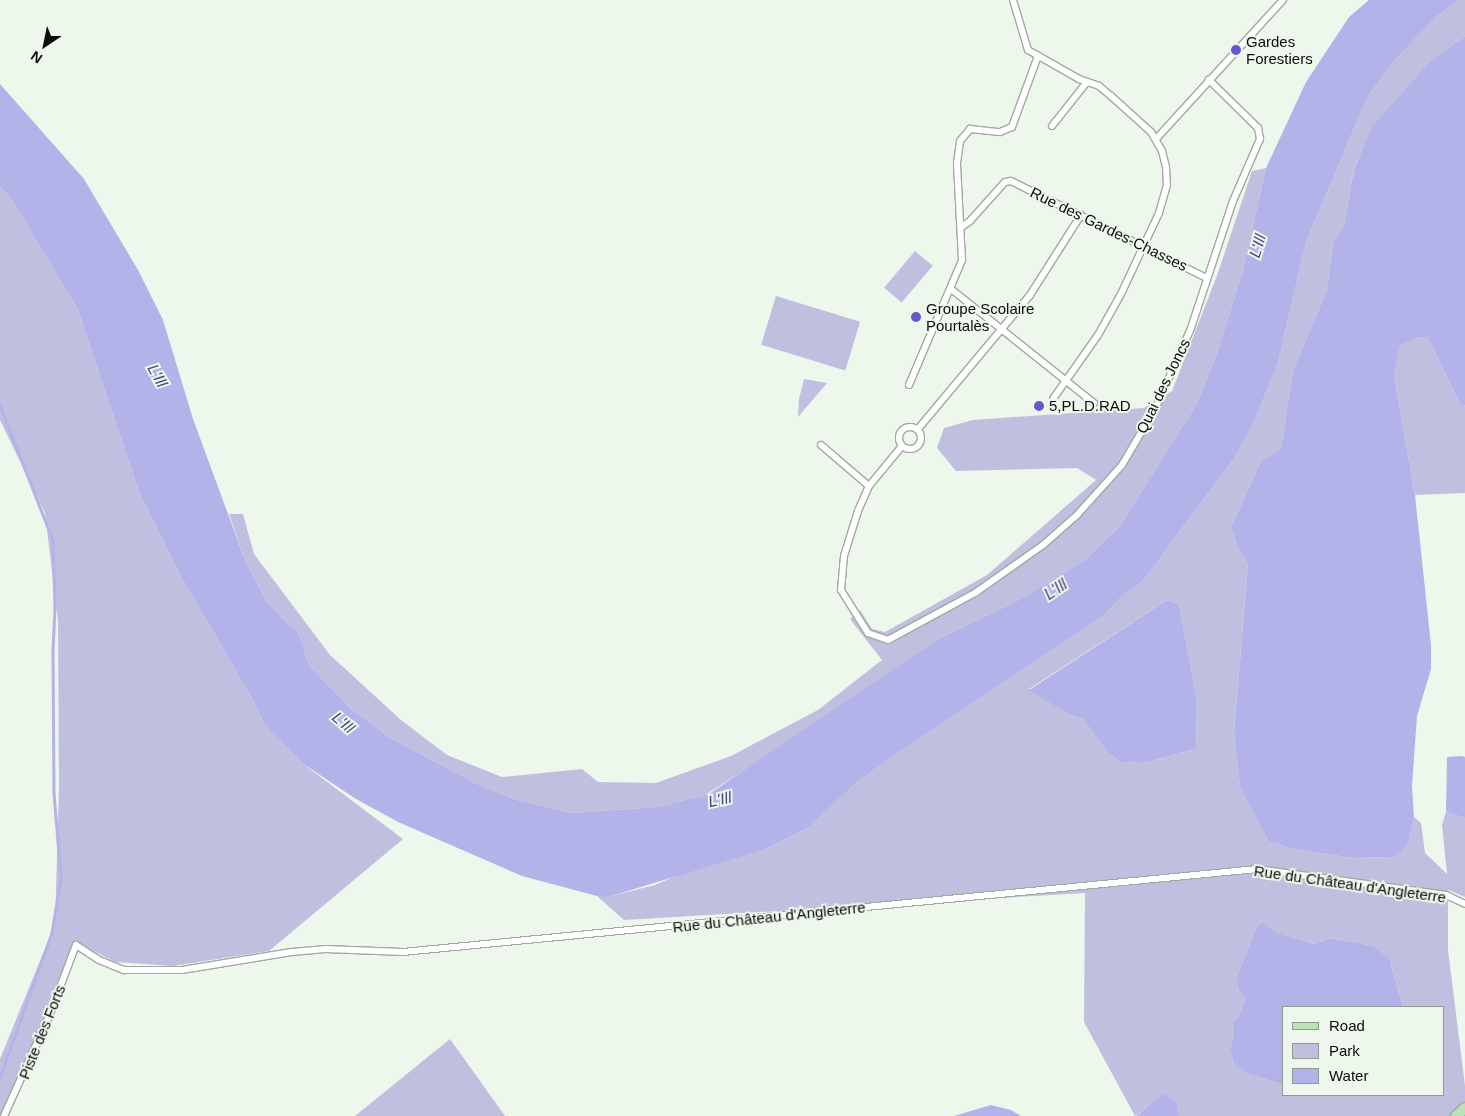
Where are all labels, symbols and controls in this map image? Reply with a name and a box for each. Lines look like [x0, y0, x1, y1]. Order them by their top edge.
north arrow [20, 20, 70, 70]
place label: Gardes Forestiers [1246, 32, 1313, 67]
marker: Gardes Forestiers [1230, 44, 1242, 56]
text: N [28, 48, 45, 67]
street label: Rue des Gardes-Chasses [1027, 183, 1191, 275]
water label: L'Ill [1245, 232, 1271, 260]
place label: Groupe Scolaire Pourtalès [926, 299, 1034, 334]
marker: Groupe Scolaire Pourtalès [910, 311, 922, 323]
street label: Quai des Joncs [1132, 336, 1194, 436]
water label: L'Ill [143, 361, 171, 391]
place label: 5,PL.D.RAD [1049, 397, 1131, 415]
marker: 5,PL.D.RAD [1033, 400, 1045, 412]
water label: L'Ill [1041, 575, 1071, 605]
water label: L'Ill [328, 708, 358, 738]
water label: L'Ill [707, 788, 733, 812]
street label: Rue du Château d'Angleterre [1253, 862, 1447, 906]
street label: Rue du Château d'Angleterre [672, 898, 866, 936]
street label: Piste des Forts [15, 982, 69, 1082]
legend [1282, 1006, 1445, 1096]
text: Road [1329, 1017, 1365, 1034]
text: Park [1329, 1042, 1360, 1059]
text: Water [1329, 1067, 1368, 1084]

